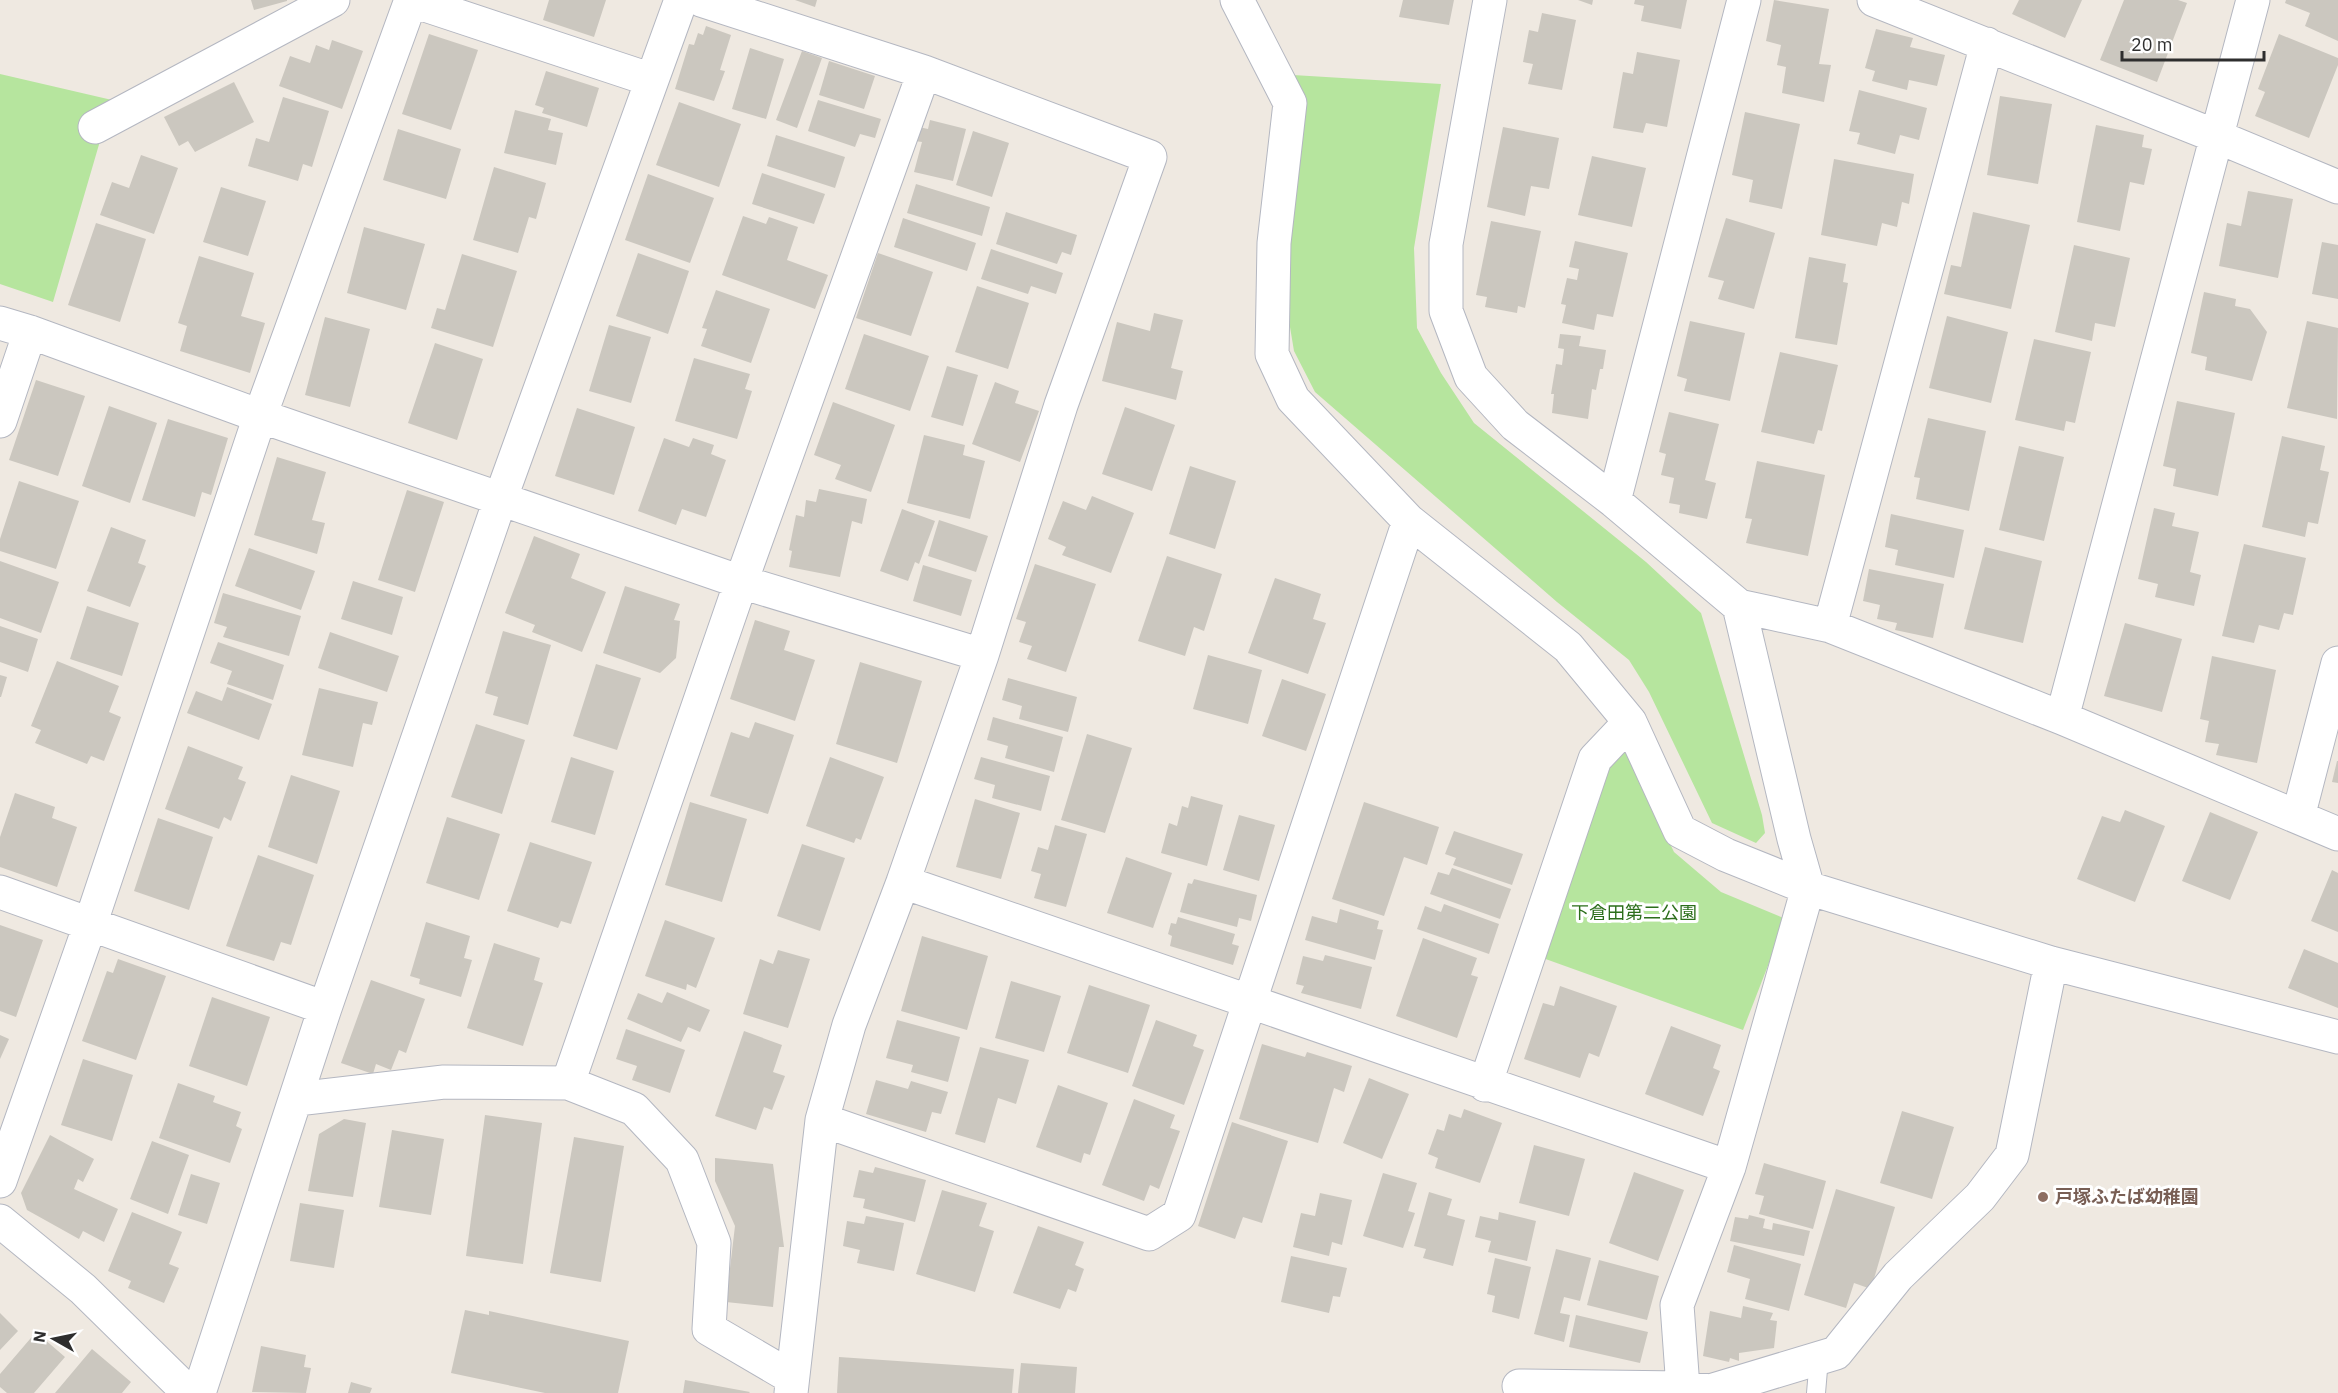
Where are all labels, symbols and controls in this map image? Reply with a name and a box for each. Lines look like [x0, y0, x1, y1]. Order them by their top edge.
scale bar [2122, 24, 2264, 62]
text: 20 m [2131, 33, 2173, 56]
park label: 下倉田第二公園 [1571, 901, 1697, 924]
place label: 戸塚ふたば幼稚園 [2055, 1185, 2199, 1208]
marker: 戸塚ふたば幼稚園 [2036, 1190, 2050, 1204]
north arrow [24, 1309, 84, 1369]
text: N [28, 1329, 50, 1344]

